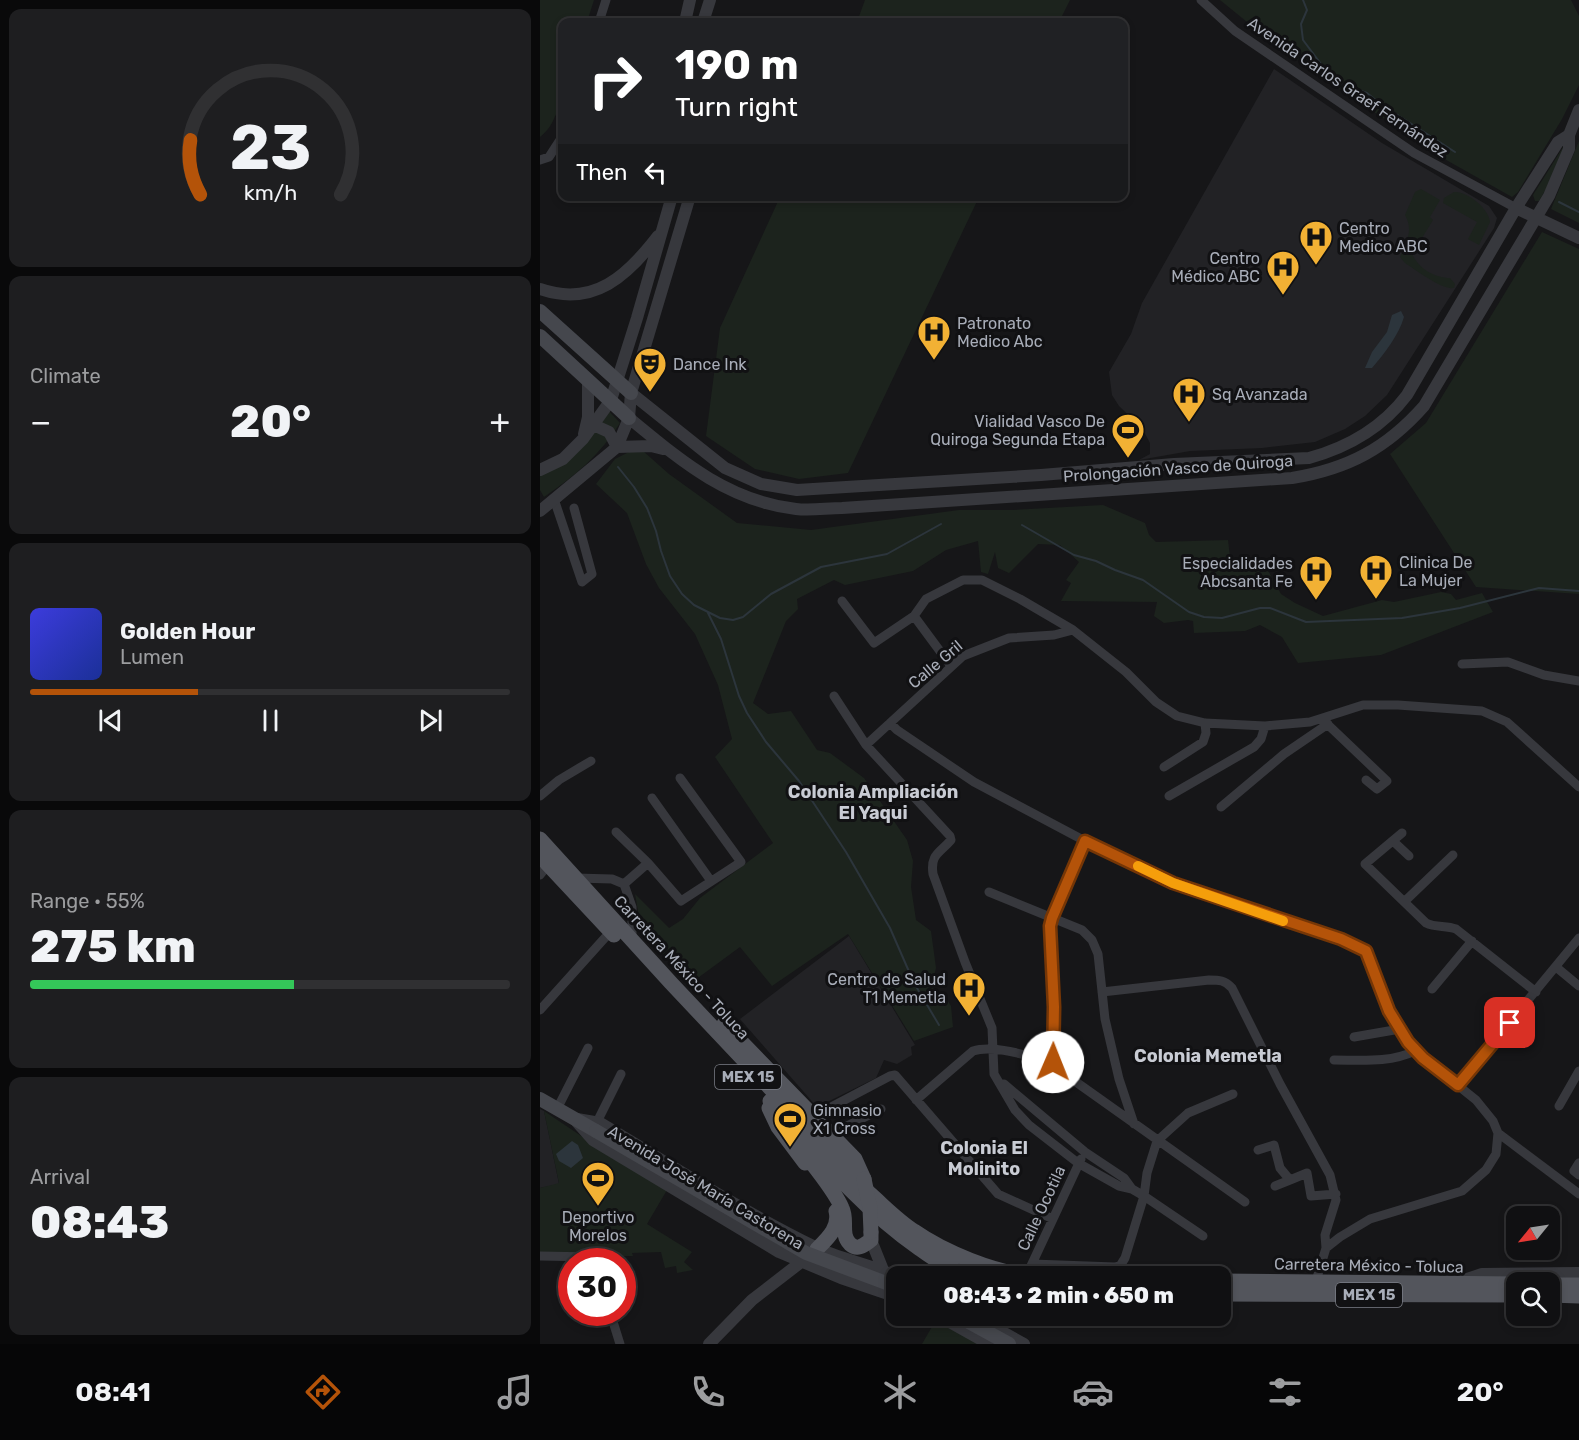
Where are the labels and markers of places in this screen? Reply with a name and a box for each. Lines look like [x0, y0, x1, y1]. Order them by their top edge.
hospital icon: Centro Medico ABC [1298, 219, 1334, 266]
place label: Centro Medico ABC [1339, 219, 1428, 256]
place label: Centro Médico ABC [1171, 249, 1260, 286]
hospital icon: Centro Médico ABC [1265, 249, 1301, 296]
hospital icon: Patronato Medico Abc [916, 314, 952, 361]
place label: Patronato Medico Abc [957, 314, 1043, 351]
theatre icon: Dance Ink [632, 346, 668, 393]
place label: Dance Ink [673, 355, 747, 374]
hospital icon: Sq Avanzada [1171, 376, 1207, 423]
place label: Sq Avanzada [1212, 385, 1308, 404]
place label: Vialidad Vasco De Quiroga Segunda Etapa [930, 412, 1105, 449]
sports icon: Vialidad Vasco De Quiroga Segunda Etapa [1110, 412, 1146, 459]
hospital icon: Clinica De La Mujer [1358, 553, 1394, 600]
place label: Clinica De La Mujer [1399, 553, 1473, 590]
place label: Especialidades Abcsanta Fe [1182, 554, 1293, 591]
hospital icon: Especialidades Abcsanta Fe [1298, 554, 1334, 601]
place label: Centro de Salud T1 Memetla [827, 970, 946, 1007]
hospital icon: Centro de Salud T1 Memetla [951, 970, 987, 1017]
pin [1484, 997, 1535, 1048]
sports icon: Gimnasio X1 Cross [772, 1101, 808, 1148]
place label: Gimnasio X1 Cross [813, 1101, 882, 1138]
sports icon: Deportivo Morelos [580, 1160, 616, 1207]
place label: Deportivo Morelos [562, 1208, 634, 1245]

